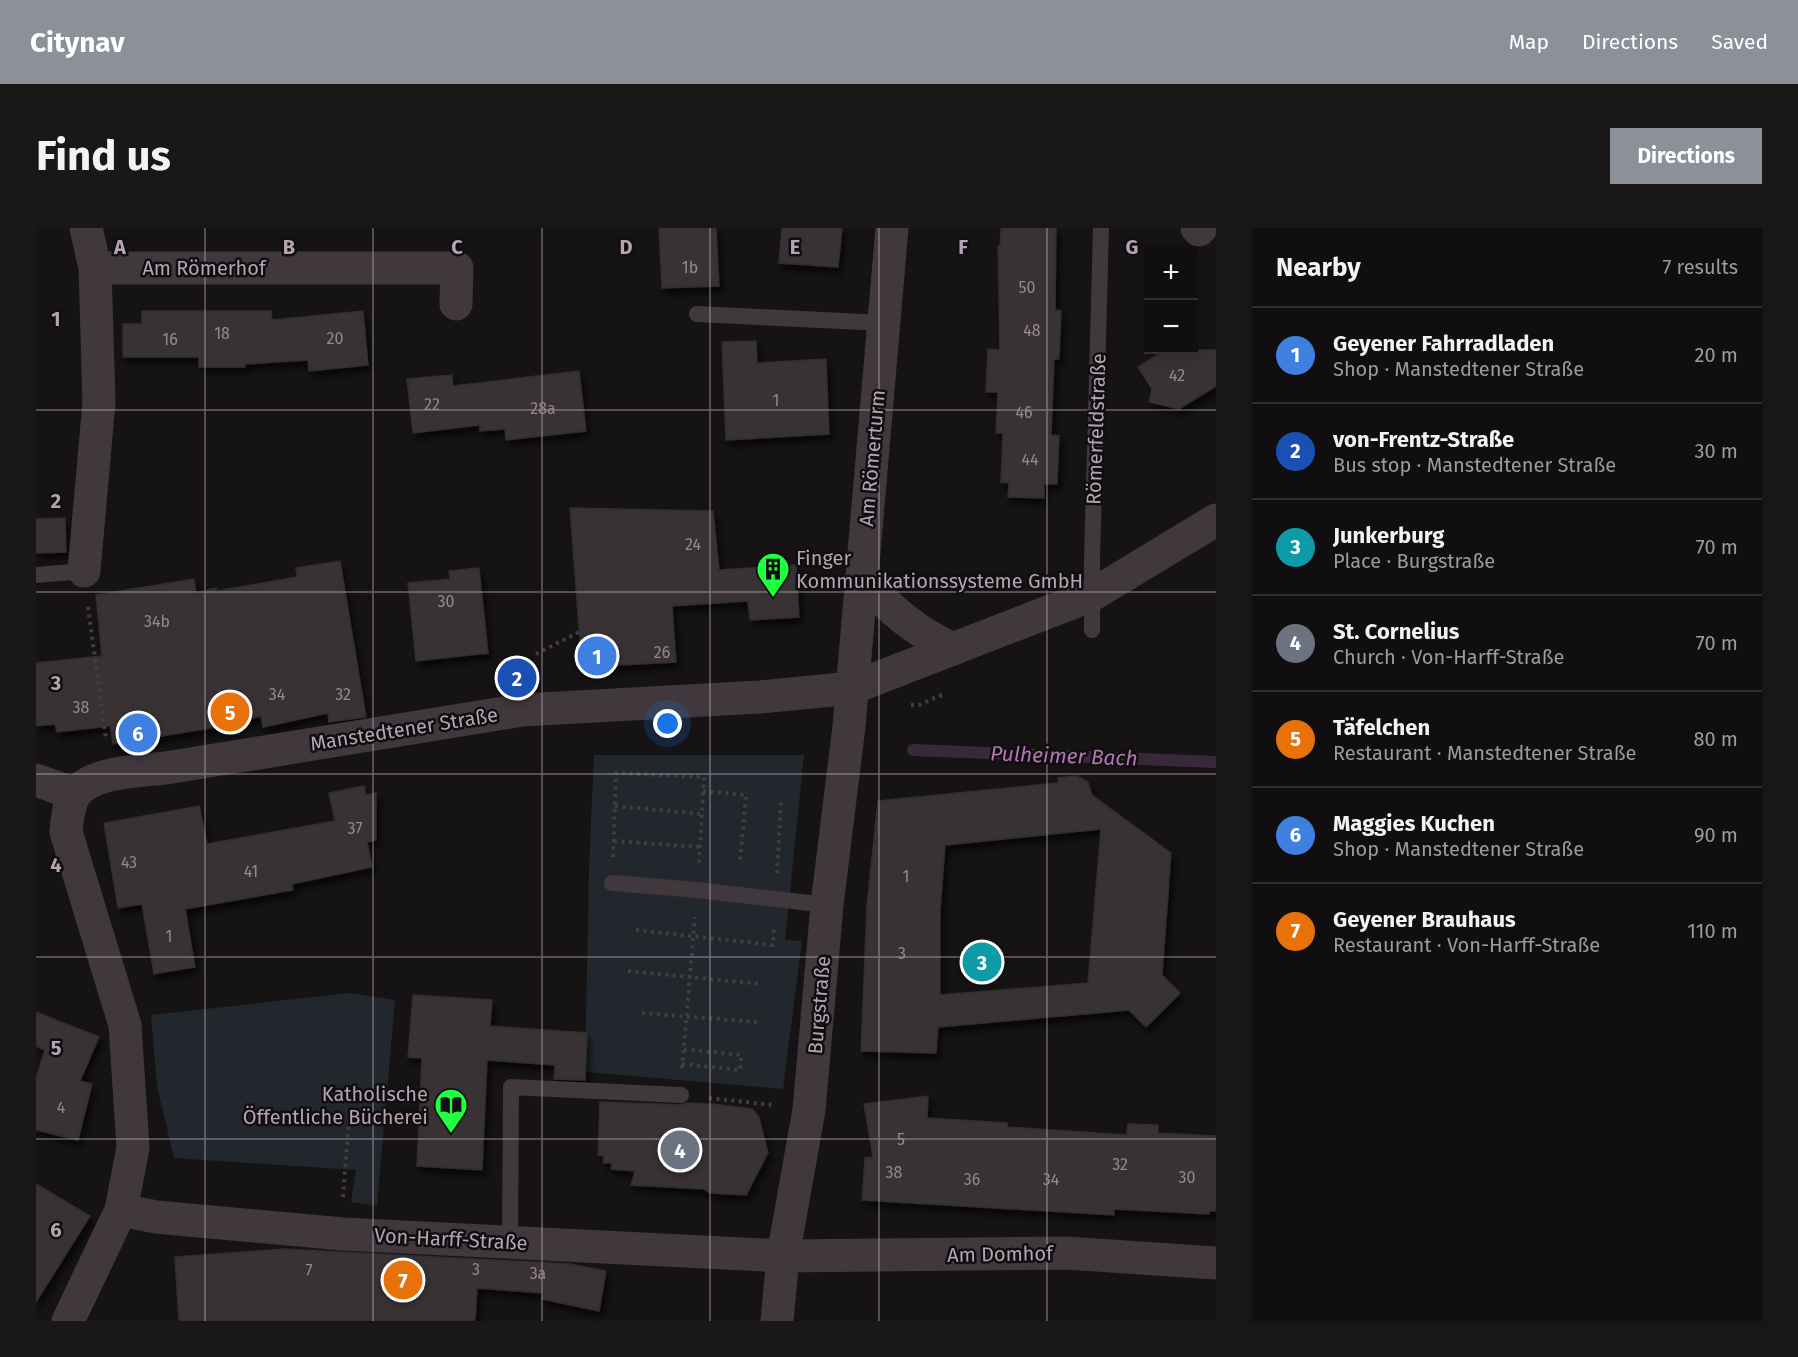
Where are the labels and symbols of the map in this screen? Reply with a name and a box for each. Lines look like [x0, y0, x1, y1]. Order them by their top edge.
text: A [113, 235, 127, 259]
text: B [283, 235, 295, 259]
text: C [451, 235, 463, 259]
text: D [619, 235, 633, 259]
text: E [790, 235, 800, 259]
text: F [958, 235, 968, 259]
text: G [1126, 235, 1138, 259]
street label: Am Römerhof [142, 256, 267, 280]
house number: 1b [682, 258, 698, 277]
house number: 50 [1019, 278, 1036, 297]
text: 1 [51, 307, 61, 331]
house number: 48 [1023, 321, 1041, 340]
house number: 18 [214, 324, 230, 343]
house number: 20 [327, 329, 343, 348]
house number: 16 [162, 330, 178, 349]
street label: Römerfeldstraße [1081, 353, 1111, 505]
house number: 42 [1169, 366, 1185, 385]
street label: Am Römerturm [854, 389, 890, 527]
house number: 1 [773, 391, 779, 410]
house number: 22 [424, 395, 440, 414]
house number: 28a [530, 399, 556, 418]
house number: 46 [1015, 403, 1033, 422]
house number: 44 [1021, 450, 1039, 469]
text: 2 [51, 489, 61, 513]
house number: 24 [685, 535, 701, 554]
place label: Finger Kommunikationssysteme GmbH [796, 546, 1083, 593]
building icon: Finger Kommunikationssysteme GmbH [755, 551, 791, 598]
house number: 30 [438, 592, 455, 611]
house number: 34b [144, 612, 170, 631]
pin: 1 [578, 634, 616, 678]
house number: 26 [654, 643, 670, 662]
pin: 2 [498, 656, 536, 700]
text: 3 [50, 671, 61, 695]
house number: 34 [269, 685, 286, 704]
house number: 32 [335, 685, 351, 704]
pin: 5 [210, 690, 250, 734]
house number: 38 [73, 698, 90, 717]
street label: Manstedtener Straße [309, 702, 499, 756]
your location [653, 709, 682, 738]
pin: 6 [118, 710, 158, 756]
water label: Pulheimer Bach [990, 740, 1138, 772]
house number: 37 [347, 819, 363, 838]
text: 4 [50, 853, 62, 877]
house number: 43 [121, 853, 137, 872]
house number: 41 [244, 862, 258, 881]
house number: 1 [903, 867, 909, 886]
house number: 1 [166, 927, 172, 946]
pin: 3 [962, 940, 1002, 984]
house number: 3 [898, 944, 906, 963]
street label: Burgstraße [803, 955, 835, 1055]
text: 5 [51, 1036, 62, 1060]
place label: Katholische Öffentliche Bücherei [243, 1082, 428, 1129]
library icon: Katholische Öffentliche Bücherei [433, 1087, 469, 1134]
house number: 4 [57, 1098, 66, 1117]
pin: 4 [660, 1128, 700, 1172]
house number: 5 [897, 1130, 905, 1149]
house number: 32 [1112, 1155, 1128, 1174]
house number: 38 [886, 1163, 903, 1182]
house number: 30 [1179, 1168, 1196, 1187]
house number: 36 [964, 1170, 980, 1189]
house number: 34 [1043, 1170, 1060, 1189]
text: 6 [50, 1218, 62, 1242]
street label: Von-Harff-Straße [374, 1223, 528, 1255]
street label: Am Domhof [947, 1241, 1054, 1267]
pin: 7 [384, 1258, 422, 1302]
house number: 3 [472, 1260, 480, 1279]
house number: 7 [305, 1261, 313, 1280]
house number: 3a [530, 1264, 546, 1283]

